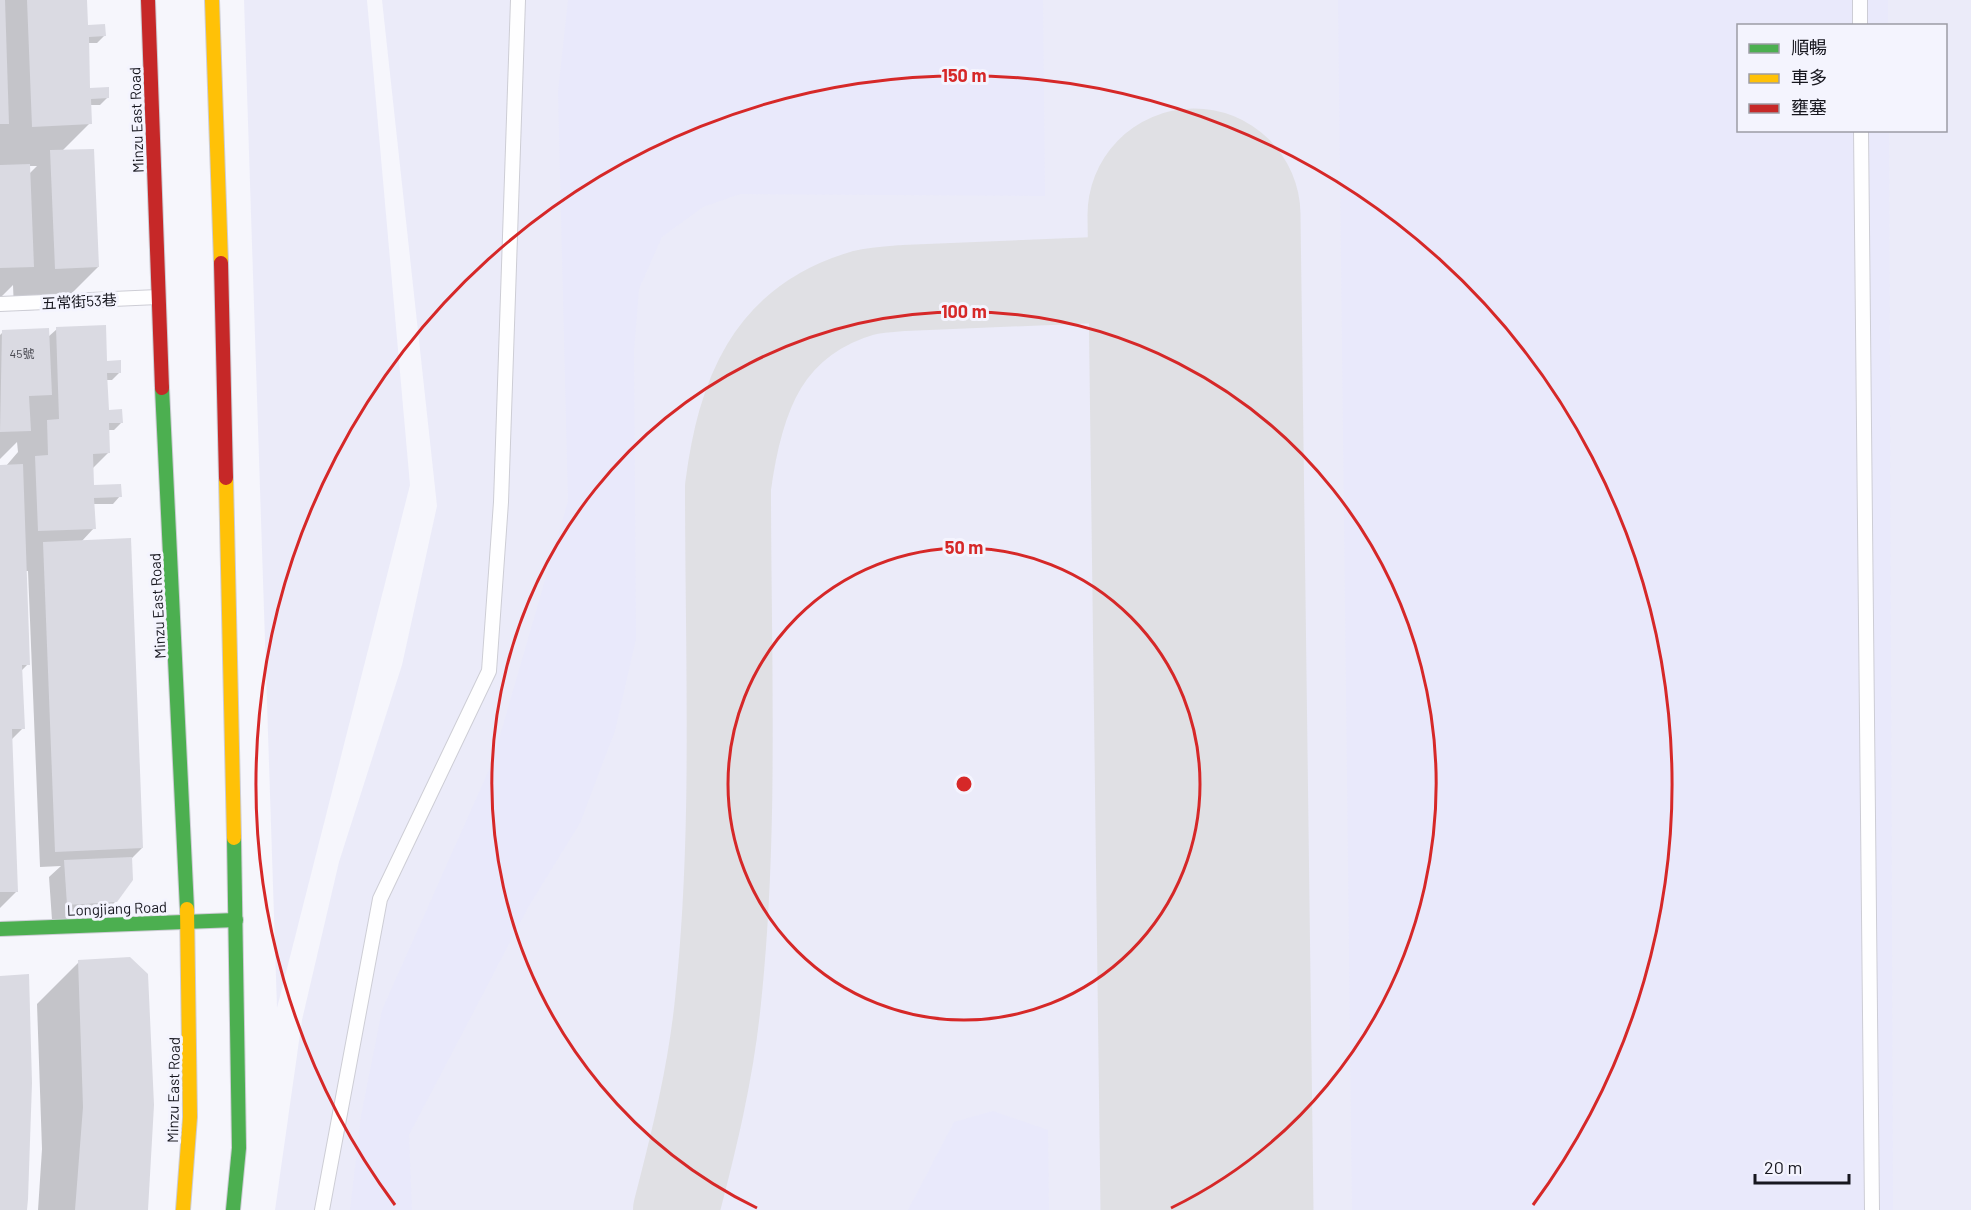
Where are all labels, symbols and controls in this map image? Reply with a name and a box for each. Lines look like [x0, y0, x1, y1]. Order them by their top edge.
legend [1737, 24, 1947, 132]
text: 順暢 [1791, 36, 1827, 58]
text: 150 m [942, 64, 986, 86]
text: 車多 [1791, 66, 1827, 88]
street label: Minzu East Road [125, 67, 147, 173]
text: 壅塞 [1791, 96, 1827, 118]
street label: 五常街53巷 [41, 290, 117, 312]
text: 100 m [941, 300, 987, 322]
house number: 45號 [10, 346, 34, 360]
text: 50 m [945, 536, 983, 558]
street label: Minzu East Road [145, 553, 169, 659]
centre of rings [954, 774, 974, 794]
street label: Longjiang Road [67, 897, 167, 919]
street label: Minzu East Road [163, 1037, 183, 1143]
scale bar [1755, 1147, 1850, 1185]
text: 20 m [1764, 1156, 1802, 1178]

